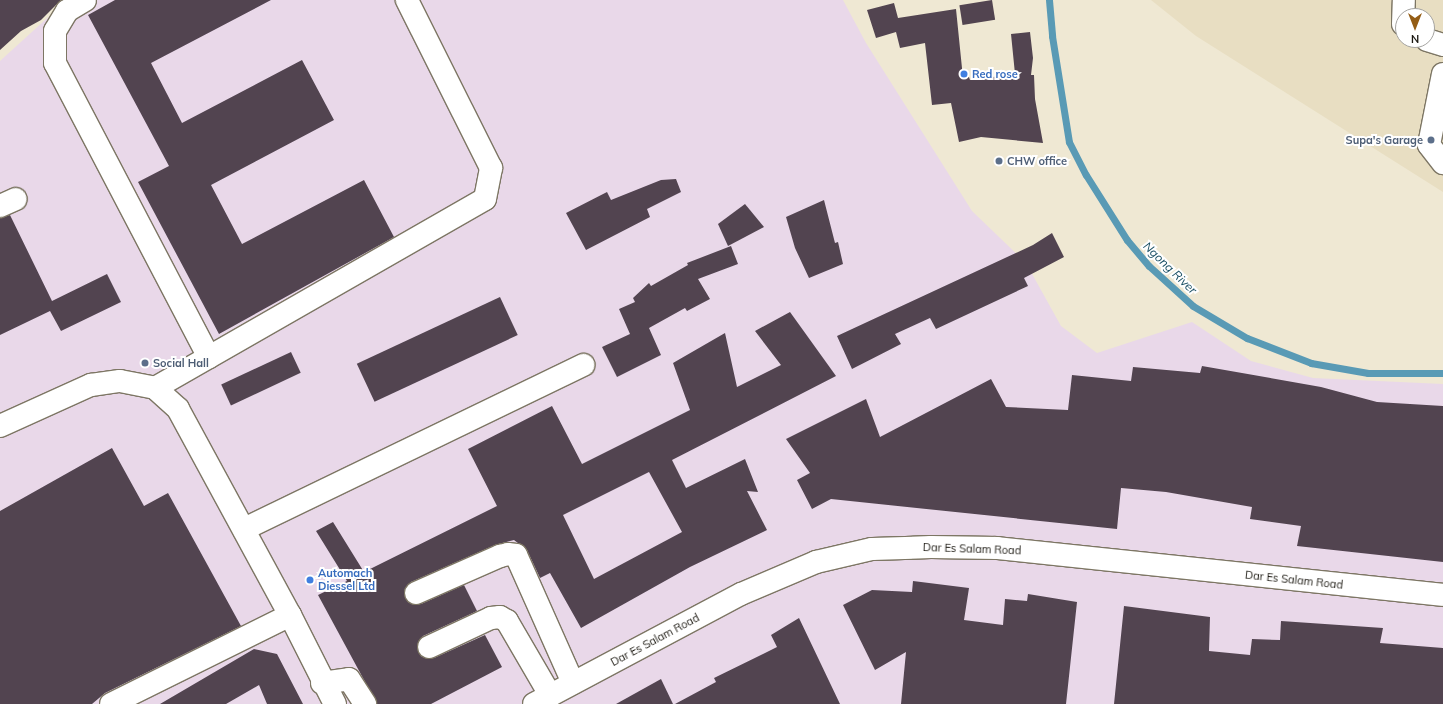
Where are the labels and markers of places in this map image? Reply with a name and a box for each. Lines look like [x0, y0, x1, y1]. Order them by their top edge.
place label: Red rose [972, 67, 1018, 81]
marker: Red rose [959, 69, 969, 79]
place label: Supa's Garage [1346, 133, 1423, 147]
marker: Supa's Garage [1426, 135, 1436, 145]
place label: CHW office [1007, 154, 1067, 168]
marker: CHW office [994, 156, 1004, 166]
place label: Social Hall [153, 356, 209, 370]
marker: Social Hall [140, 358, 150, 368]
place label: Automach Diessel Ltd [318, 567, 375, 593]
marker: Automach Diessel Ltd [305, 575, 315, 585]

